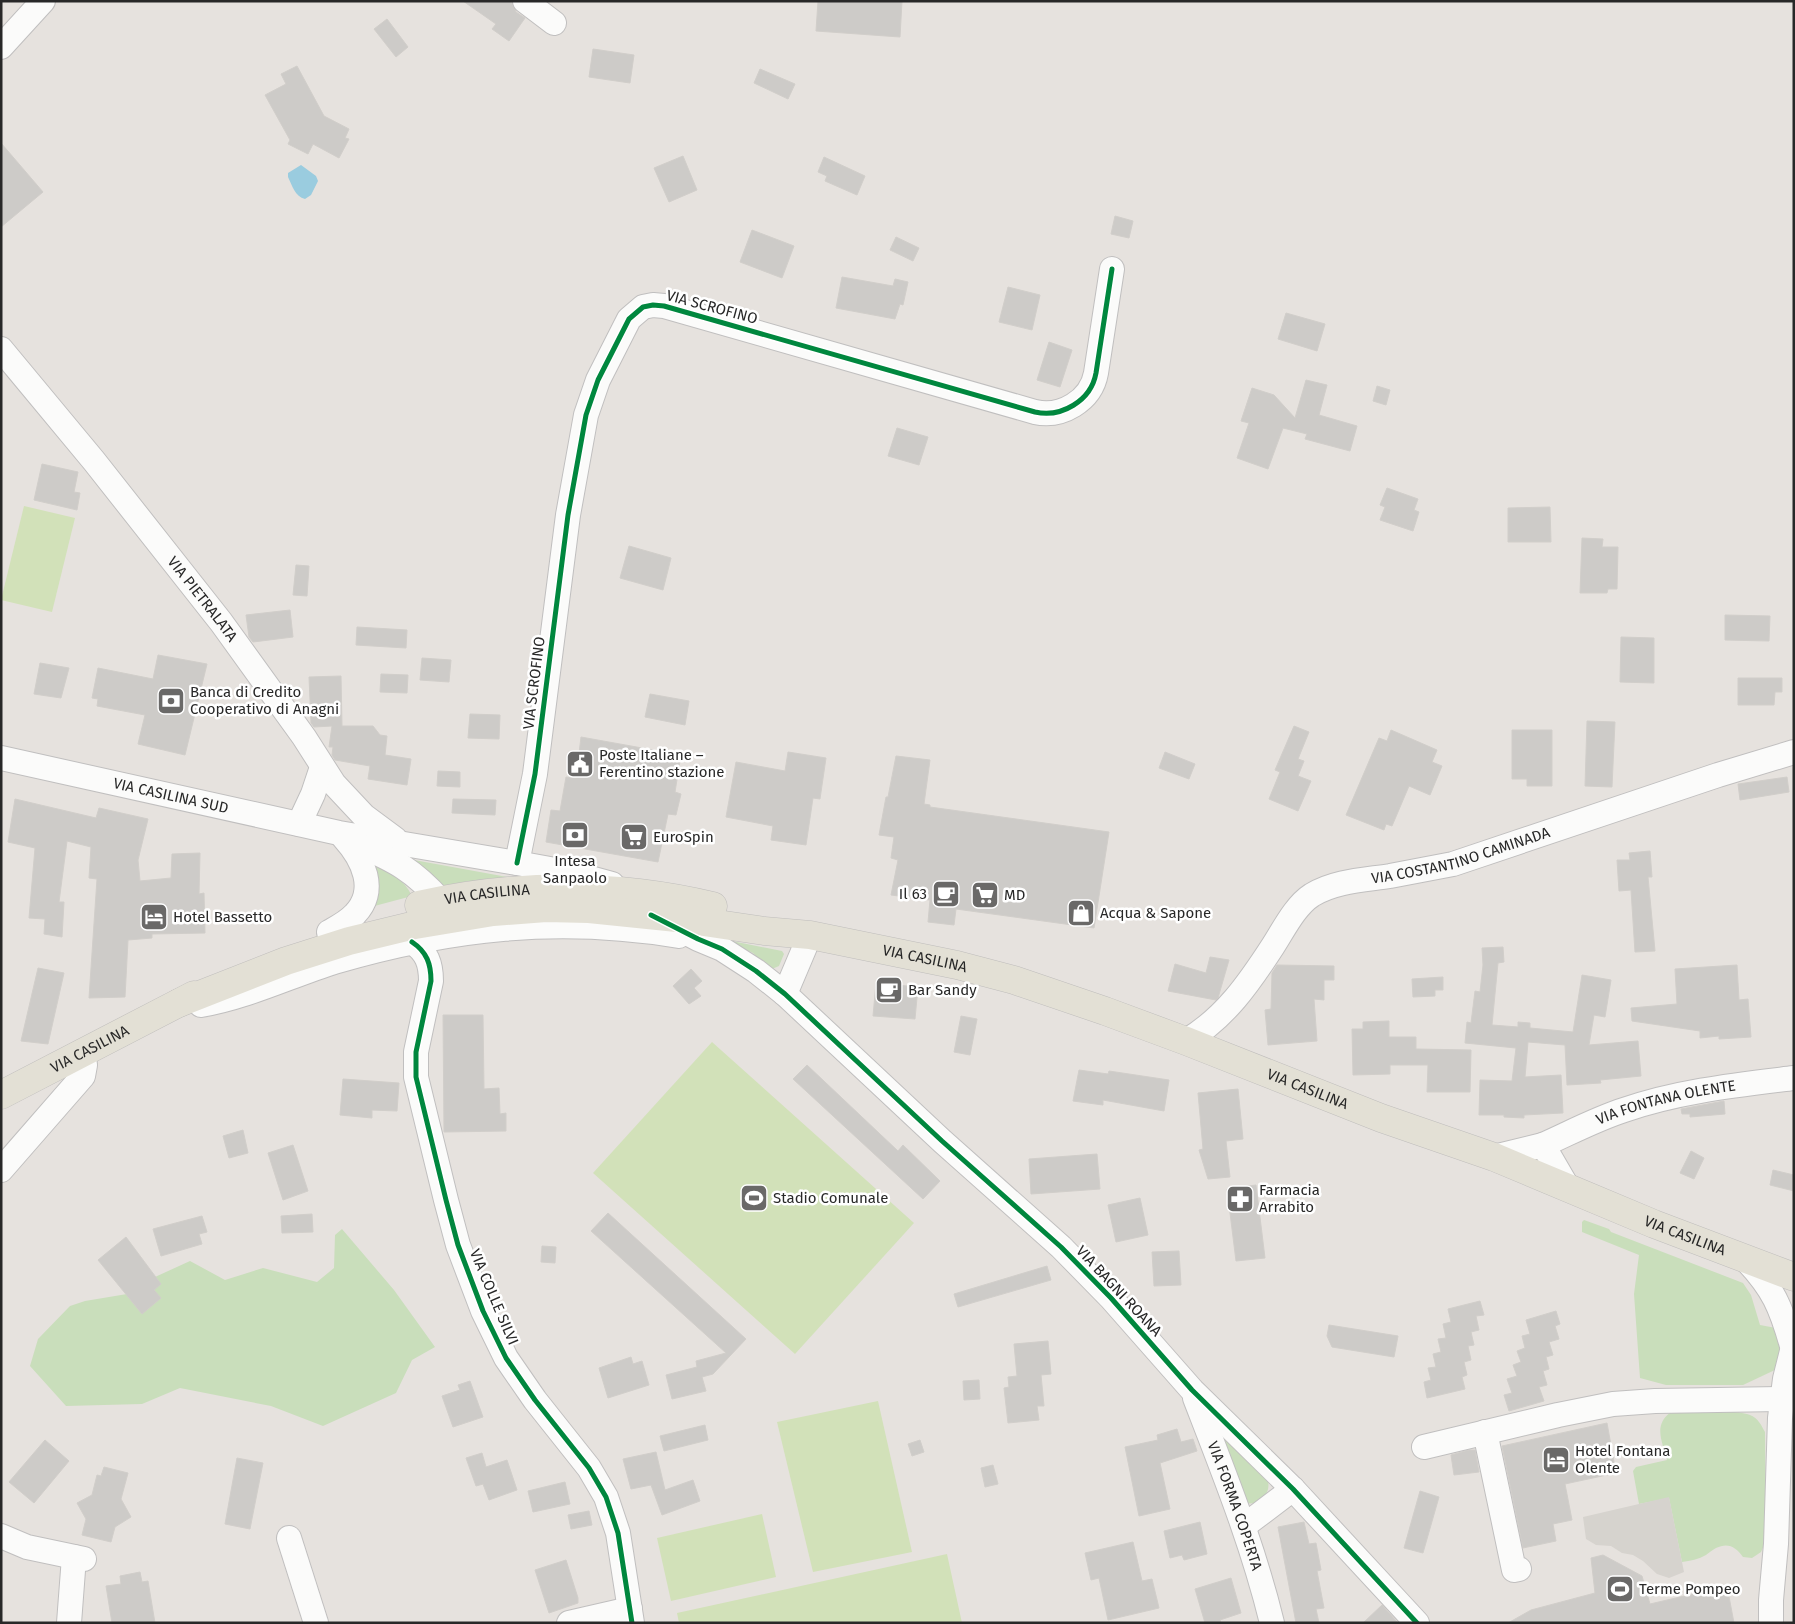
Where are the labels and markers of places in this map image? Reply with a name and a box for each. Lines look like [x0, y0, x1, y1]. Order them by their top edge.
place label: Banca di Credito Cooperativo di Anagni [190, 683, 339, 718]
bank icon: Banca di Credito Cooperativo di Anagni [156, 686, 186, 716]
place label: Poste Italiane – Ferentino stazione [599, 746, 724, 781]
public building icon: Poste Italiane – Ferentino stazione [565, 749, 595, 779]
bank icon: Intesa Sanpaolo [560, 820, 590, 850]
supermarket icon: EuroSpin [619, 822, 649, 852]
place label: EuroSpin [653, 828, 714, 846]
place label: Intesa Sanpaolo [543, 852, 607, 887]
cafe icon: Il 63 [931, 879, 961, 909]
supermarket icon: MD [970, 880, 1000, 910]
place label: Il 63 [899, 885, 927, 903]
place label: MD [1004, 886, 1025, 904]
shop icon: Acqua & Sapone [1066, 898, 1096, 928]
hotel icon: Hotel Bassetto [139, 902, 169, 932]
place label: Acqua & Sapone [1100, 904, 1211, 922]
place label: Hotel Bassetto [173, 908, 272, 926]
cafe icon: Bar Sandy [874, 975, 904, 1005]
place label: Bar Sandy [908, 981, 977, 999]
place label: Farmacia Arrabito [1259, 1181, 1320, 1216]
sports icon: Stadio Comunale [739, 1183, 769, 1213]
pharmacy icon: Farmacia Arrabito [1225, 1184, 1255, 1214]
place label: Stadio Comunale [773, 1189, 888, 1207]
place label: Hotel Fontana Olente [1575, 1442, 1671, 1477]
hotel icon: Hotel Fontana Olente [1541, 1445, 1571, 1475]
sports icon: Terme Pompeo [1605, 1574, 1635, 1604]
place label: Terme Pompeo [1639, 1580, 1741, 1598]

